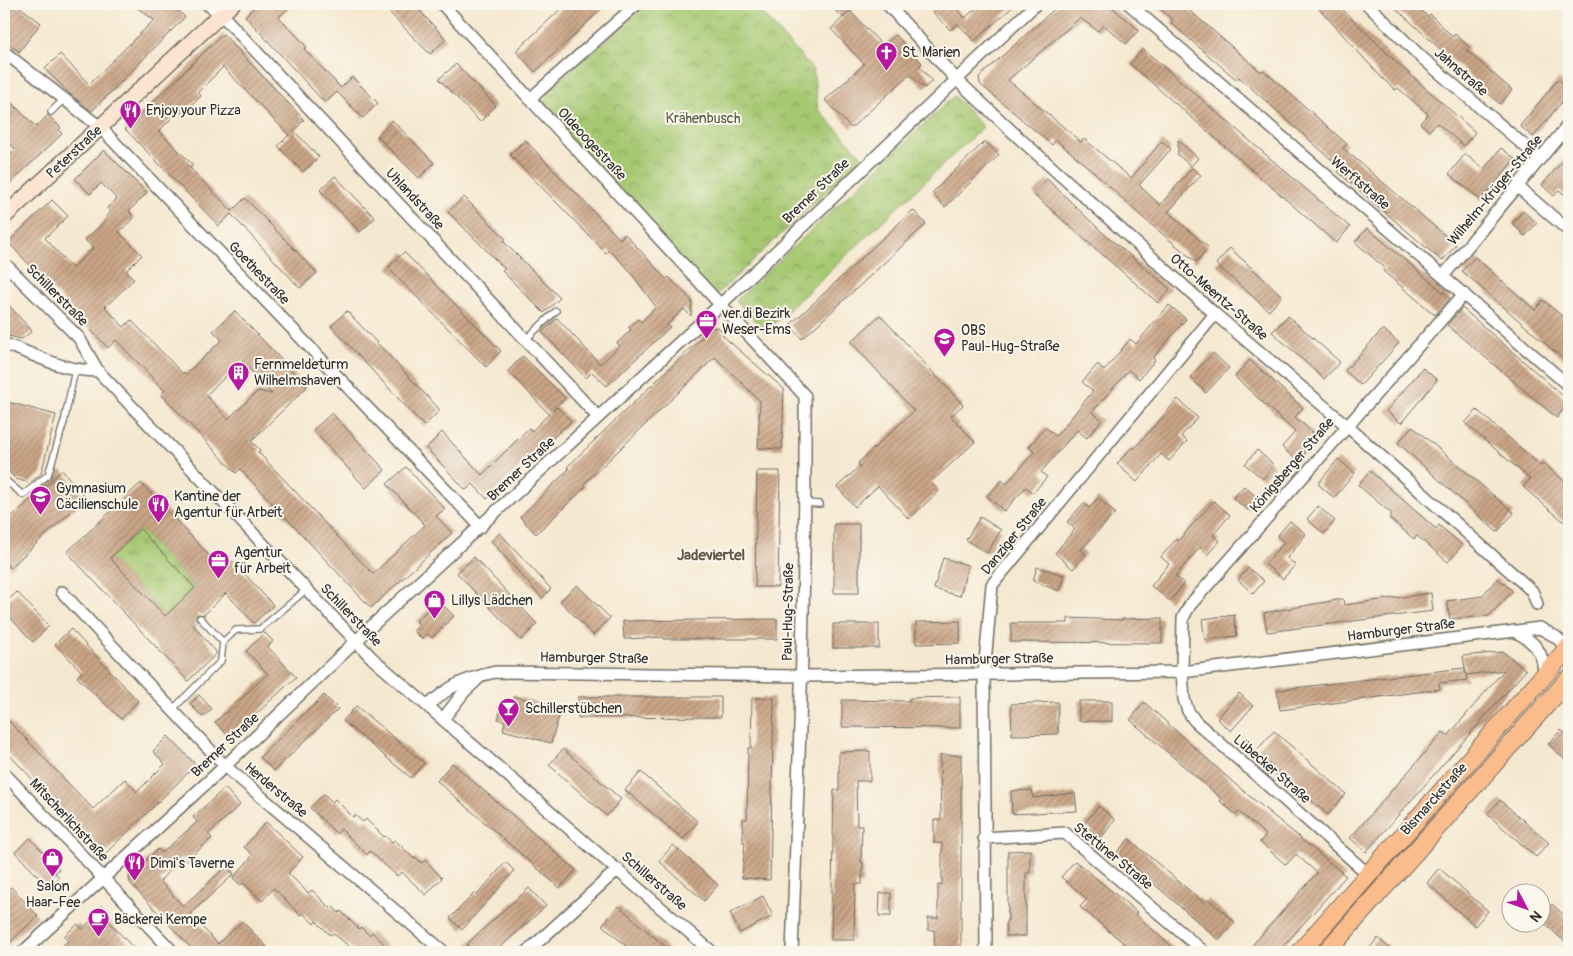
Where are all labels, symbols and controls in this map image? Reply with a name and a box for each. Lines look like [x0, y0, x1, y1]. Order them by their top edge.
church icon: St. Marien [874, 40, 898, 71]
place label: St. Marien [902, 44, 961, 61]
street label: Jahnstraße [1431, 44, 1491, 100]
restaurant icon: Enjoy your Pizza [118, 98, 142, 129]
place label: Enjoy your Pizza [146, 102, 241, 119]
street label: Oldeoogestraße [554, 104, 630, 184]
park label: Krähenbusch [665, 110, 741, 127]
street label: Peterstraße [43, 122, 106, 182]
street label: Wilhelm-Krüger-Straße [1444, 131, 1546, 248]
street label: Werftstraße [1327, 153, 1393, 213]
street label: Bremer Straße [779, 155, 853, 227]
street label: Uhlandstraße [382, 165, 448, 233]
street label: Goethestraße [225, 238, 293, 308]
street label: Otto-Meentz-Straße [1167, 250, 1271, 344]
street label: Schillerstraße [22, 260, 92, 330]
place label: ver.di Bezirk Weser-Ems [721, 305, 791, 338]
office icon: ver.di Bezirk Weser-Ems [694, 309, 718, 340]
place label: OBS Paul-Hug-Straße [961, 322, 1060, 355]
school or university icon: OBS Paul-Hug-Straße [933, 326, 957, 357]
place label: Fernmeldeturm Wilhelmshaven [254, 356, 349, 389]
building icon: Fernmeldeturm Wilhelmshaven [226, 360, 250, 391]
street label: Königsberger Straße [1246, 414, 1338, 516]
street label: Bremer Straße [484, 433, 559, 505]
place label: Gymnasium Cäcilienschule [56, 480, 138, 513]
school or university icon: Gymnasium Cäcilienschule [28, 484, 52, 515]
place label: Kantine der Agentur für Arbeit [174, 488, 283, 521]
restaurant icon: Kantine der Agentur für Arbeit [146, 492, 170, 523]
street label: Danziger Straße [978, 494, 1050, 578]
place label: Agentur für Arbeit [234, 544, 291, 577]
district label: Jadeviertel [677, 546, 745, 565]
office icon: Agentur für Arbeit [206, 548, 230, 579]
street label: Paul-Hug-Straße [779, 563, 797, 661]
street label: Schillerstraße [317, 580, 385, 650]
shop icon: Lillys Lädchen [423, 588, 447, 619]
place label: Lillys Lädchen [451, 592, 533, 609]
street label: Hamburger Straße [1346, 615, 1456, 645]
street label: Hamburger Straße [540, 649, 649, 667]
street label: Hamburger Straße [945, 650, 1054, 668]
bar icon: Schillerstübchen [497, 696, 521, 727]
place label: Schillerstübchen [525, 700, 622, 717]
street label: Bremer Straße [188, 709, 263, 781]
street label: Lübecker Straße [1230, 731, 1314, 807]
street label: Herderstraße [241, 759, 311, 821]
street label: Bismarckstraße [1397, 759, 1471, 839]
street label: Mitscherlichstraße [26, 775, 112, 865]
street label: Stettiner Straße [1070, 819, 1156, 893]
shop icon: Salon Haar-Fee [41, 846, 65, 877]
street label: Schillerstraße [618, 848, 690, 914]
restaurant icon: Dimi's Taverne [122, 851, 146, 882]
place label: Dimi's Taverne [150, 855, 234, 872]
place label: Salon Haar-Fee [26, 878, 80, 911]
north arrow [1500, 884, 1550, 934]
cafe icon: Bäckerei Kempe [86, 907, 110, 938]
text: N [1526, 907, 1545, 925]
place label: Bäckerei Kempe [114, 911, 207, 928]

